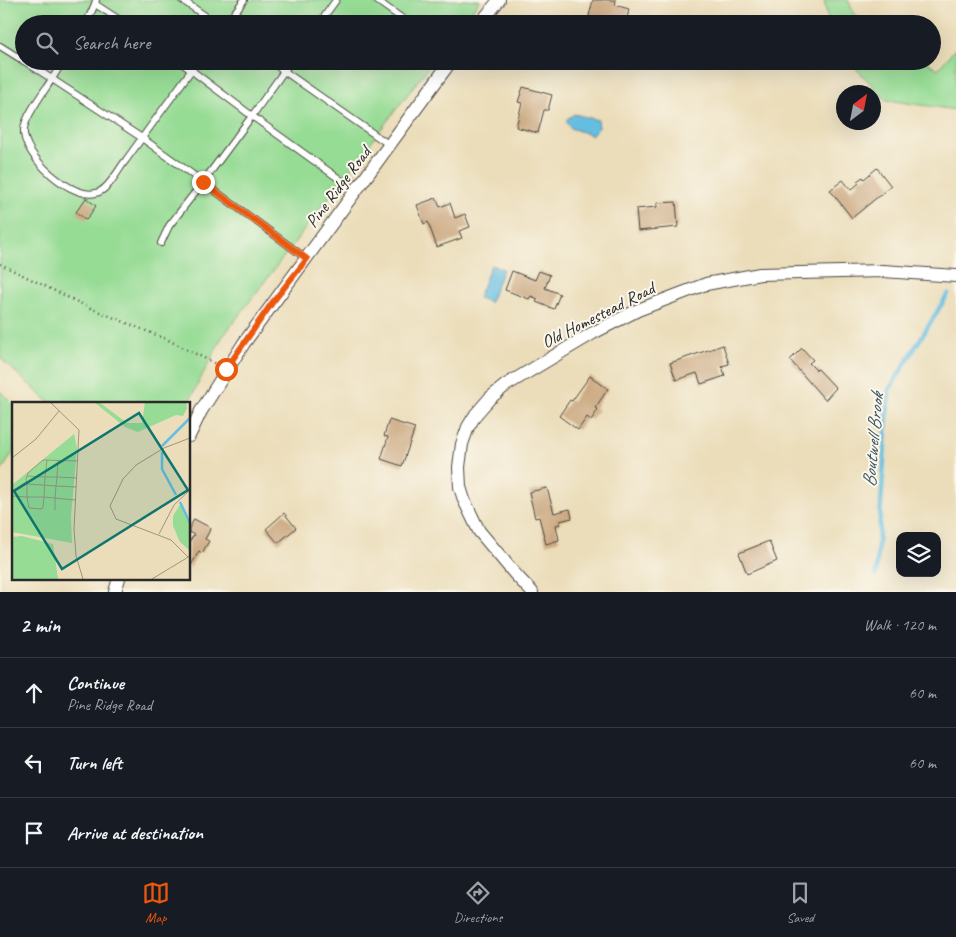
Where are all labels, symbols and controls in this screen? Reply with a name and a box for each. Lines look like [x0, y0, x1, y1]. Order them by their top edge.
search box [15, 15, 941, 70]
icon: search [33, 29, 61, 57]
text: Search here [73, 31, 150, 55]
north arrow [836, 85, 881, 130]
street label: Pine Ridge Road [300, 140, 377, 232]
route end [192, 171, 215, 194]
street label: Old Homestead Road [538, 276, 661, 353]
route start [215, 358, 238, 381]
water label: Boutwell Brook [857, 388, 889, 488]
inset map [12, 402, 190, 580]
map controls [896, 532, 941, 577]
button: layers [896, 532, 941, 577]
text: 2 min [20, 612, 60, 638]
text: Walk · 120 m [864, 615, 936, 635]
text: Continue [67, 671, 124, 695]
icon: ahead [20, 679, 48, 707]
text: 60 m [909, 683, 936, 703]
text: Pine Ridge Road [67, 695, 152, 715]
icon: left [20, 749, 48, 777]
text: Turn left [67, 751, 122, 775]
text: 60 m [909, 753, 936, 773]
icon: arrive [20, 819, 48, 847]
text: Arrive at destination [67, 821, 203, 845]
tab: Map [142, 879, 170, 926]
tab: Directions [454, 879, 502, 926]
tab: Saved [786, 879, 814, 926]

